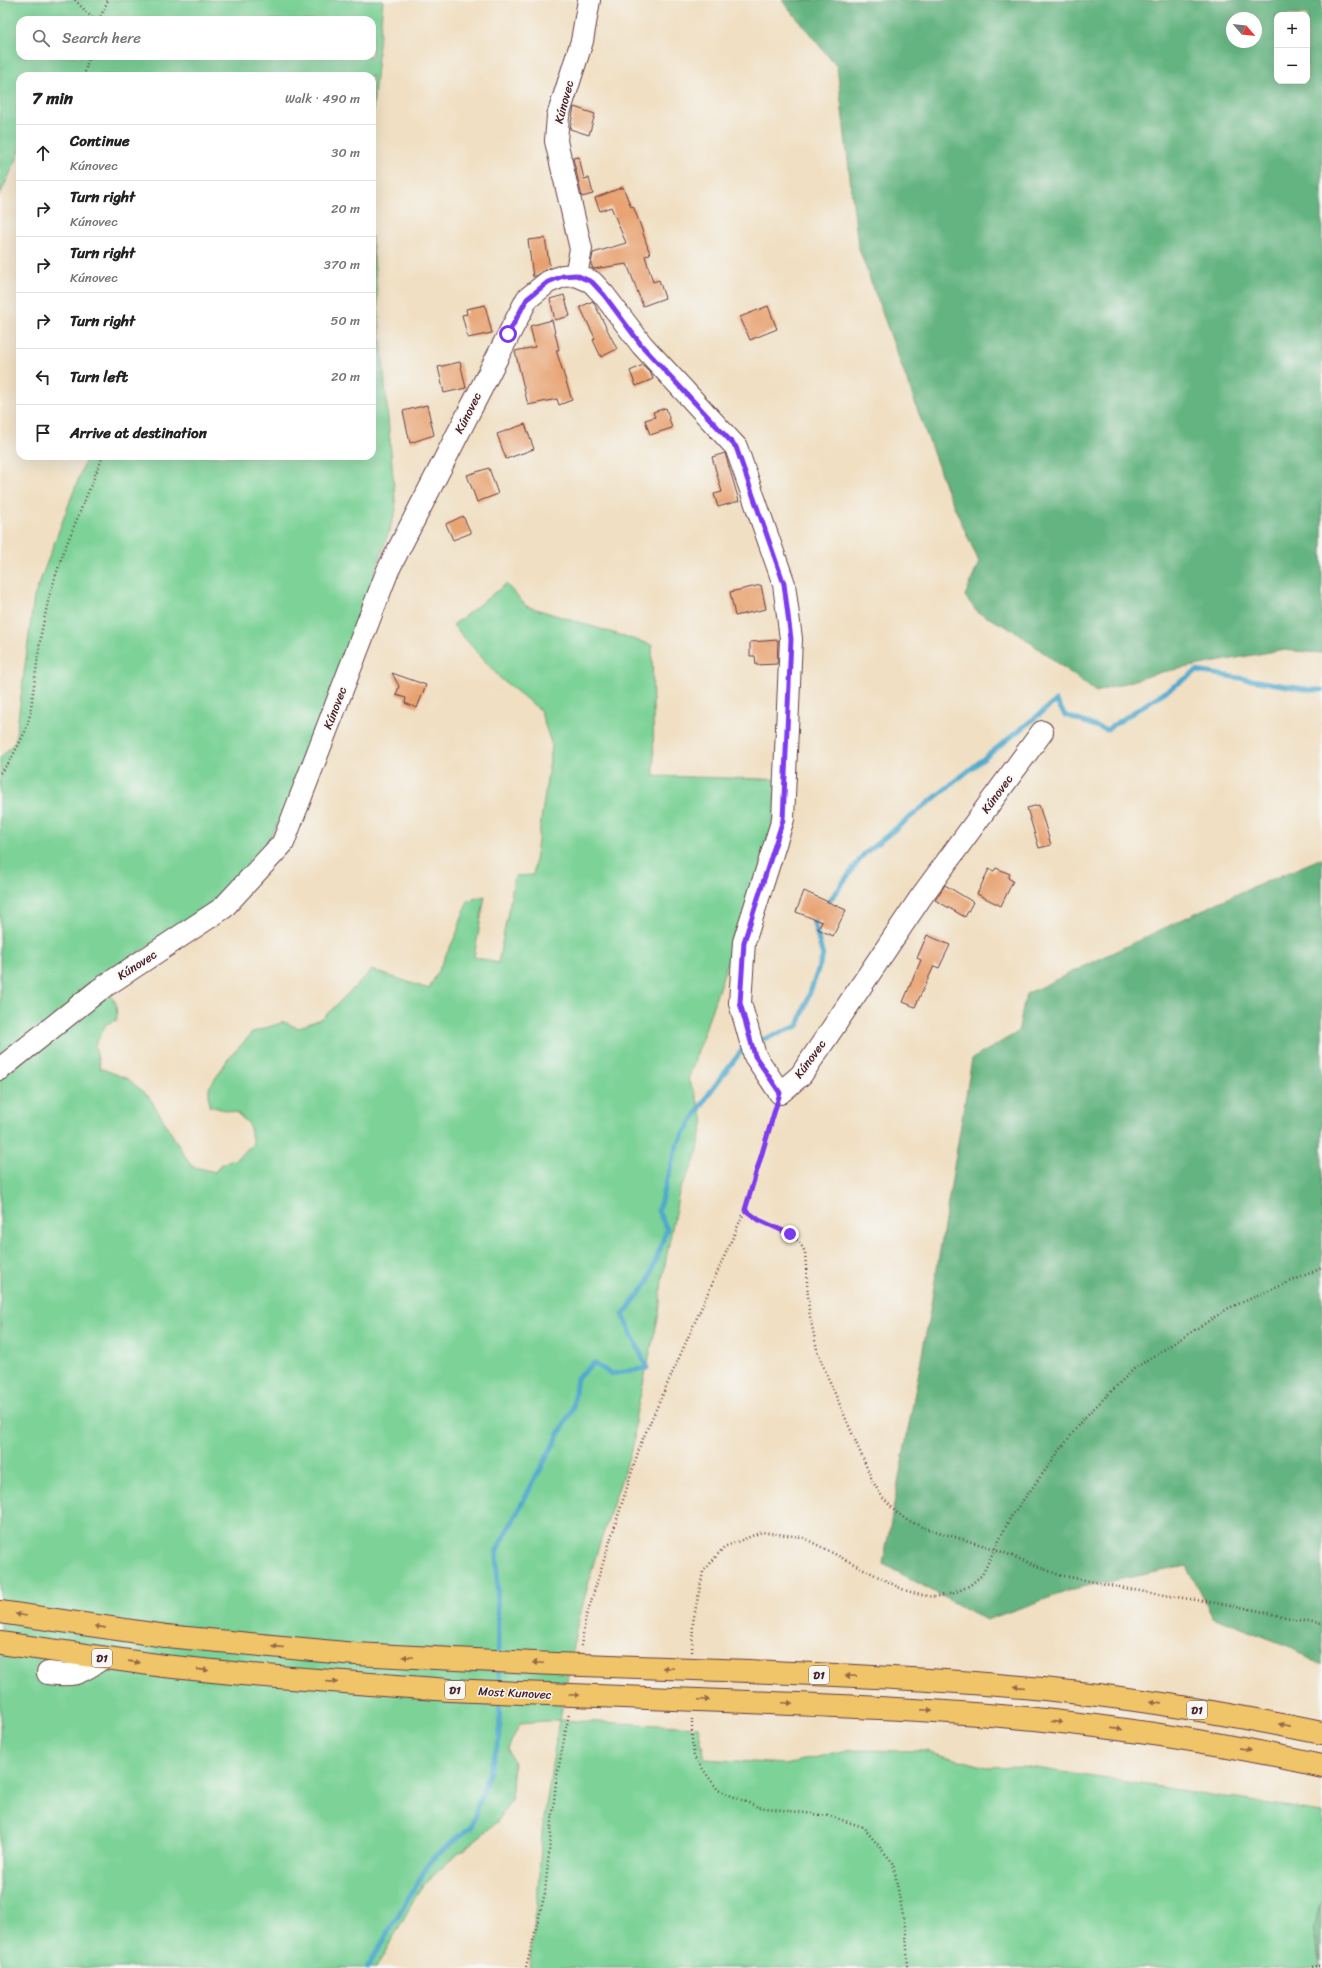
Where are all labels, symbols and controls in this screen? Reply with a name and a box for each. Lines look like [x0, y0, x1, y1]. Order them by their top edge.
north arrow [1226, 12, 1262, 48]
map controls [1274, 12, 1310, 84]
button: + [1274, 12, 1310, 48]
search box [16, 16, 376, 60]
text: Search here [62, 25, 141, 51]
icon: search [30, 27, 52, 49]
button: − [1274, 48, 1310, 84]
street label: Kúnovec [548, 78, 580, 126]
text: 7 min [32, 83, 73, 113]
text: Walk · 490 m [285, 87, 360, 110]
text: Continue [70, 128, 130, 154]
text: 30 m [331, 141, 360, 164]
icon: ahead [32, 142, 54, 164]
text: Kúnovec [70, 154, 118, 177]
text: Turn right [70, 184, 135, 210]
text: 20 m [331, 197, 360, 220]
icon: right [32, 198, 54, 220]
text: Kúnovec [70, 210, 118, 233]
text: Turn right [70, 240, 135, 266]
text: 370 m [324, 253, 360, 276]
icon: right [32, 254, 54, 276]
text: Kúnovec [70, 266, 118, 289]
text: Turn right [70, 308, 135, 334]
text: 50 m [330, 309, 360, 332]
icon: right [32, 310, 54, 332]
route start [499, 325, 517, 343]
text: Turn left [70, 364, 128, 390]
text: 20 m [331, 365, 360, 388]
icon: left [32, 366, 54, 388]
street label: Kúnovec [448, 388, 488, 438]
text: Arrive at destination [70, 420, 207, 446]
icon: arrive [32, 422, 54, 444]
street label: Kúnovec [317, 683, 353, 732]
street label: Kúnovec [975, 770, 1019, 818]
street label: Kúnovec [113, 944, 161, 986]
street label: Kúnovec [788, 1035, 832, 1083]
route end [781, 1225, 799, 1243]
one-way arrow [15, 1612, 27, 1618]
one-way arrow [94, 1623, 106, 1630]
one-way arrow [272, 1644, 284, 1650]
road number: D1 [92, 1649, 112, 1667]
one-way arrow [401, 1654, 414, 1660]
one-way arrow [128, 1659, 140, 1665]
one-way arrow [532, 1660, 544, 1667]
one-way arrow [662, 1665, 674, 1672]
road number: D1 [809, 1666, 829, 1684]
one-way arrow [197, 1667, 209, 1674]
one-way arrow [845, 1673, 857, 1680]
one-way arrow [326, 1678, 338, 1685]
street label: Most Kunovec [478, 1680, 552, 1706]
road number: D1 [445, 1681, 465, 1699]
one-way arrow [1013, 1684, 1025, 1690]
one-way arrow [568, 1692, 580, 1699]
one-way arrow [698, 1697, 711, 1703]
one-way arrow [781, 1700, 793, 1707]
one-way arrow [1150, 1700, 1162, 1706]
road number: D1 [1187, 1701, 1207, 1719]
one-way arrow [921, 1707, 933, 1714]
one-way arrow [1051, 1718, 1063, 1725]
one-way arrow [1278, 1722, 1290, 1728]
one-way arrow [1111, 1726, 1123, 1732]
one-way arrow [1239, 1746, 1251, 1752]

